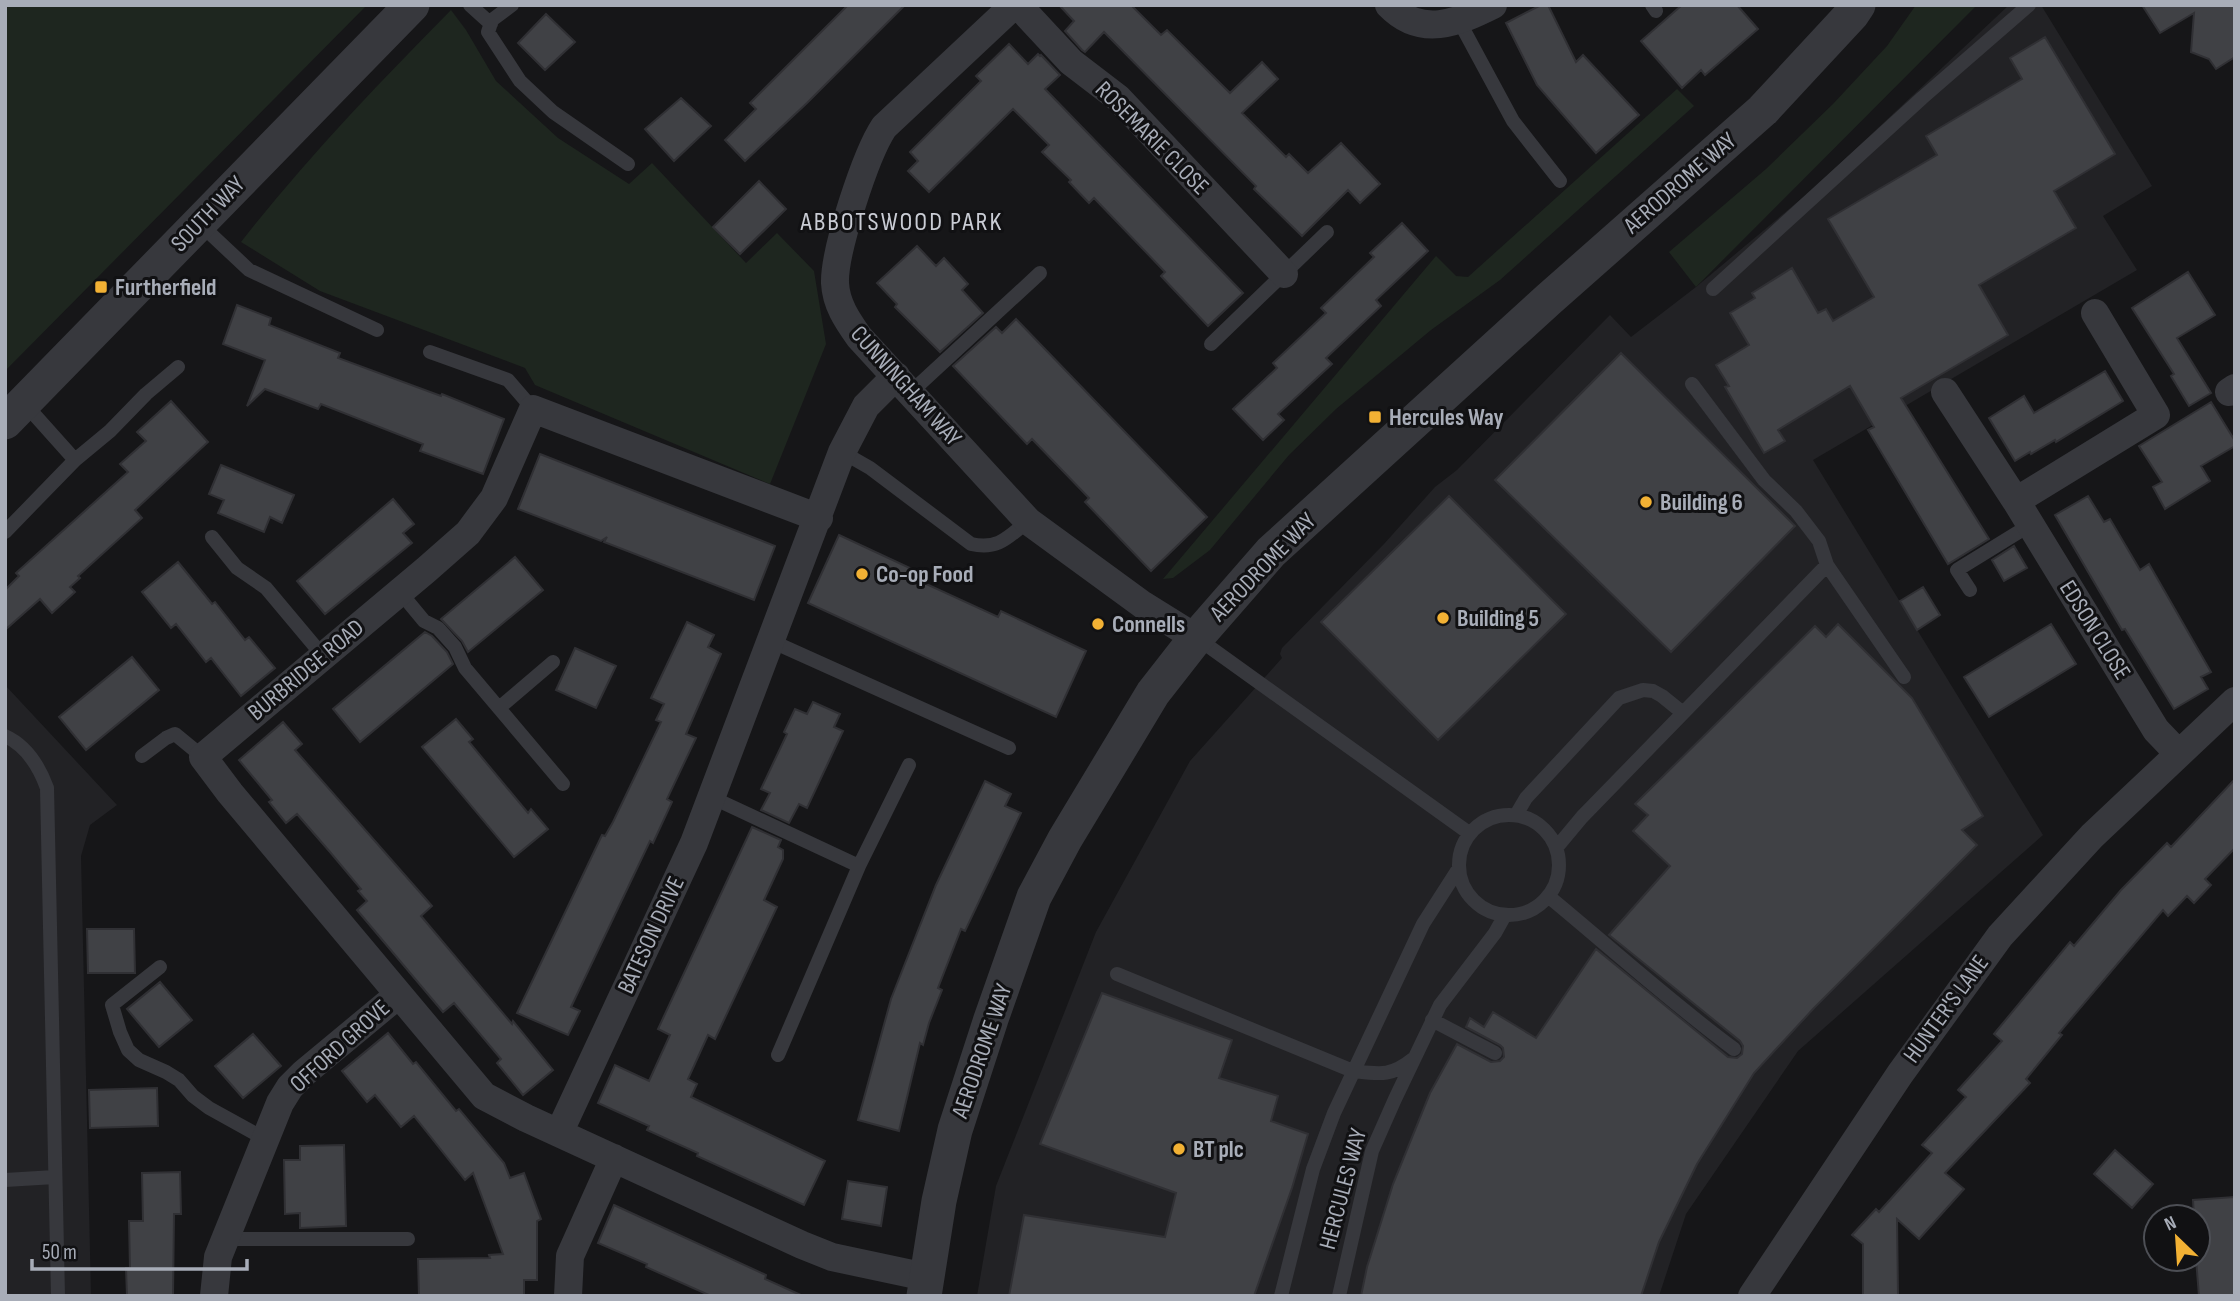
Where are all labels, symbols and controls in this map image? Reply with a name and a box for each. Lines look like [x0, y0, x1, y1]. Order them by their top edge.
street label: ROSEMARIE CLOSE [1089, 75, 1215, 201]
street label: AERODROME WAY [1617, 126, 1742, 240]
street label: SOUTH WAY [165, 170, 251, 258]
district label: ABBOTSWOOD PARK [800, 207, 1003, 238]
place label: Furtherfield [115, 273, 216, 302]
marker: Furtherfield [93, 279, 109, 295]
street label: CUNNINGHAM WAY [844, 320, 968, 452]
place label: Hercules Way [1389, 403, 1504, 432]
marker: Hercules Way [1367, 409, 1383, 425]
place label: Building 6 [1660, 488, 1743, 517]
marker: Building 6 [1638, 494, 1654, 510]
street label: AERODROME WAY [1203, 507, 1322, 628]
place label: Co-op Food [876, 560, 973, 589]
marker: Co-op Food [854, 566, 870, 582]
street label: EDSON CLOSE [2053, 575, 2137, 685]
place label: Building 5 [1457, 604, 1539, 633]
place label: Connells [1112, 610, 1185, 639]
marker: Building 5 [1435, 610, 1451, 626]
street label: BURBRIDGE ROAD [242, 613, 370, 727]
marker: Connells [1090, 616, 1106, 632]
street label: BATESON DRIVE [611, 872, 691, 998]
street label: HUNTER'S LANE [1897, 949, 1995, 1069]
street label: AERODROME WAY [945, 980, 1018, 1123]
street label: OFFORD GROVE [284, 994, 396, 1098]
street label: HERCULES WAY [1313, 1126, 1373, 1252]
place label: BT plc [1193, 1135, 1244, 1164]
marker: BT plc [1171, 1141, 1187, 1157]
north arrow [2142, 1203, 2212, 1273]
text: N [2161, 1211, 2180, 1237]
scale bar [32, 1228, 247, 1272]
text: 50 m [42, 1240, 77, 1265]

